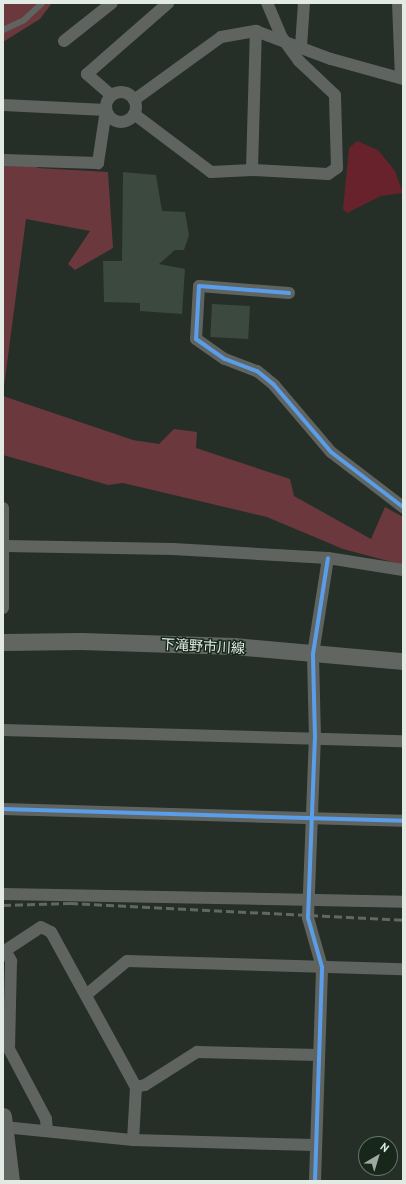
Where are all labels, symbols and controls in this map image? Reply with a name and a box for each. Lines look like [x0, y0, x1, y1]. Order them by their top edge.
street label: 下滝野市川線 [161, 635, 245, 657]
north arrow [358, 1136, 398, 1176]
text: N [378, 1140, 392, 1155]

